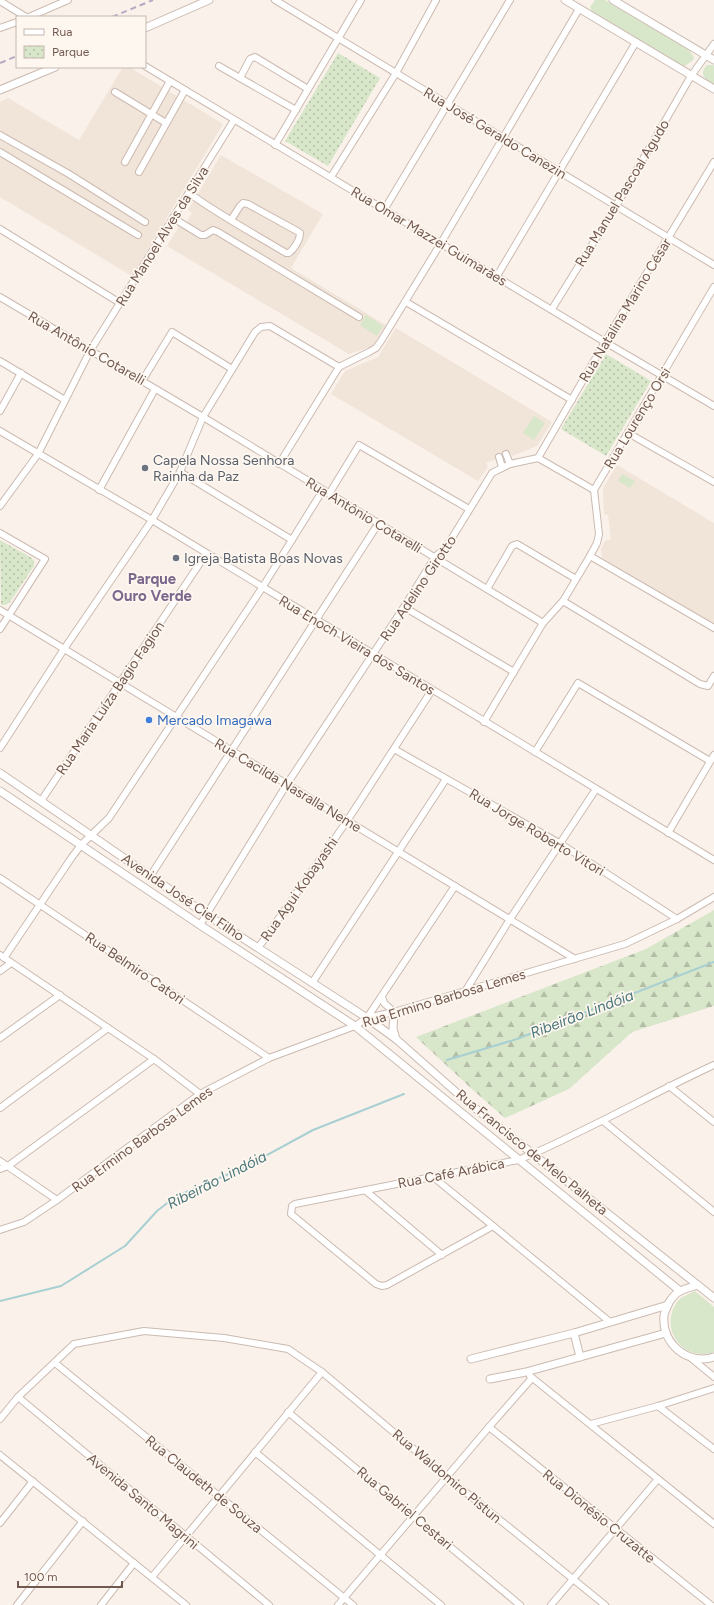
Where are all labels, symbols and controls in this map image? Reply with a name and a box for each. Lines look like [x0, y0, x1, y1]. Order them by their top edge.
legend [16, 16, 146, 68]
text: Rua [52, 25, 72, 39]
text: Parque [52, 45, 90, 59]
street label: Rua José Geraldo Canezin [420, 84, 569, 183]
street label: Rua Manuel Pascoal Agudo [572, 117, 673, 270]
street label: Rua Manoel Alves da Silva [112, 163, 212, 309]
street label: Rua Omar Mazzei Guimarães [348, 183, 510, 290]
street label: Rua Natalina Marino César [576, 235, 675, 385]
street label: Rua Antônio Cotarelli [25, 308, 149, 389]
street label: Rua Lourenço Orsi [601, 365, 674, 472]
place label: Capela Nossa Senhora Rainha da Paz [153, 452, 294, 485]
marker: Capela Nossa Senhora Rainha da Paz [140, 463, 150, 473]
street label: Rua Antônio Cotarelli [302, 474, 425, 557]
street label: Rua Adelino Girotto [377, 532, 460, 644]
place label: Igreja Batista Boas Novas [184, 550, 343, 567]
marker: Igreja Batista Boas Novas [171, 553, 181, 563]
district label: Parque Ouro Verde [112, 570, 193, 605]
street label: Rua Enoch Vieira dos Santos [276, 592, 438, 699]
street label: Rua Maria Luíza Bagio Fagion [53, 618, 168, 778]
place label: Mercado Imagawa [157, 712, 272, 729]
marker: Mercado Imagawa [144, 715, 154, 725]
street label: Rua Cacilda Nasralla Neme [211, 735, 365, 836]
street label: Rua Jorge Roberto Vitori [466, 785, 608, 880]
street label: Rua Agui Kobayashi [257, 834, 342, 945]
street label: Avenida José Ciel Filho [118, 850, 247, 945]
street label: Rua Belmiro Catori [82, 929, 188, 1008]
street label: Rua Ermino Barbosa Lemes [361, 966, 528, 1031]
water label: Ribeirão Lindóia [528, 986, 636, 1042]
street label: Rua Ermino Barbosa Lemes [69, 1083, 216, 1196]
street label: Rua Francisco de Melo Palheta [452, 1086, 611, 1219]
water label: Ribeirão Lindóia [164, 1147, 270, 1213]
street label: Rua Café Arábica [396, 1155, 506, 1192]
street label: Rua Waldomiro Pistun [389, 1426, 505, 1527]
street label: Rua Claudeth de Souza [142, 1432, 266, 1537]
street label: Avenida Santo Magrini [83, 1450, 202, 1553]
street label: Rua Gabriel Cestari [353, 1463, 456, 1553]
street label: Rua Dionésio Cruzatte [539, 1466, 659, 1567]
scale bar [18, 1563, 122, 1589]
text: 100 m [24, 1570, 58, 1584]

